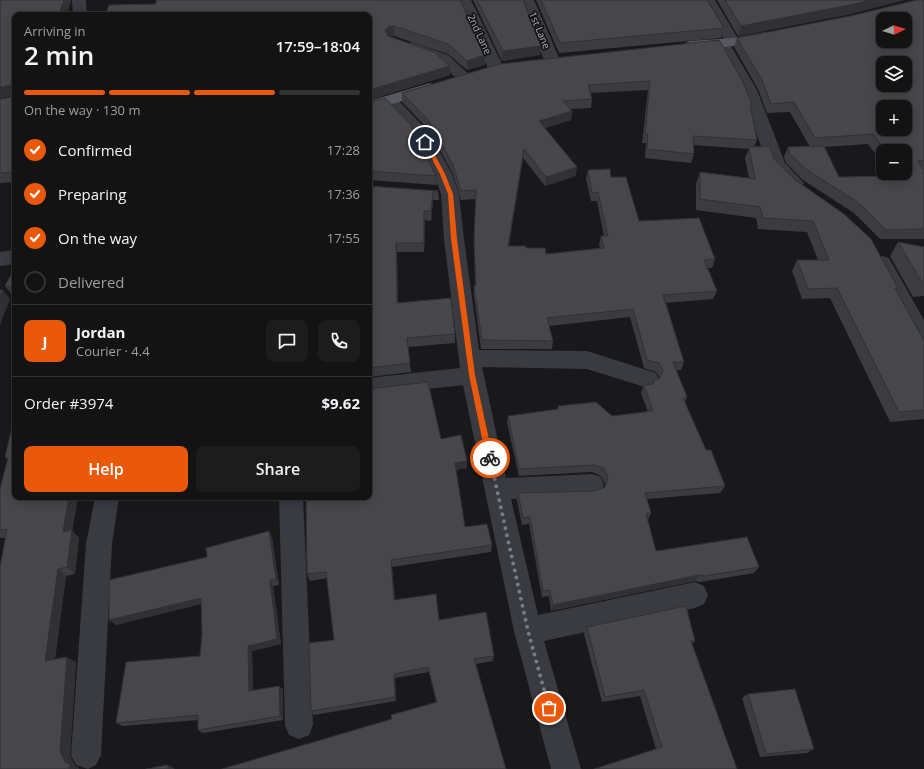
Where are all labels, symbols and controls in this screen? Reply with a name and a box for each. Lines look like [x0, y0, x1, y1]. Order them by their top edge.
street label: 1st Lane [526, 9, 554, 51]
street label: 2nd Lane [465, 12, 496, 57]
north arrow [876, 12, 912, 48]
map controls [876, 12, 912, 180]
text: Arriving in [24, 22, 86, 40]
text: 17:59–18:04 [276, 36, 360, 56]
text: 2 min [24, 37, 94, 73]
button: layers [876, 56, 912, 92]
button: + [876, 100, 912, 136]
text: On the way · 130 m [24, 101, 140, 119]
pin [408, 125, 442, 159]
icon: home [414, 131, 436, 153]
icon: check [24, 139, 46, 161]
text: Confirmed [58, 140, 132, 160]
text: 17:28 [327, 141, 360, 159]
button: − [876, 144, 912, 180]
icon: check [24, 183, 46, 205]
text: Preparing [58, 184, 126, 204]
text: 17:36 [327, 185, 360, 203]
icon: check [24, 227, 46, 249]
text: On the way [58, 228, 137, 248]
text: 17:55 [327, 229, 360, 247]
text: Delivered [58, 272, 125, 292]
button: chat [266, 320, 308, 362]
button: phone [318, 320, 360, 362]
text: Jordan [76, 322, 125, 342]
text: J [43, 331, 47, 351]
text: Courier · 4.4 [76, 342, 150, 360]
text: Order #3974 [24, 393, 113, 413]
text: $9.62 [321, 393, 360, 413]
courier [470, 438, 510, 478]
button: Help [24, 446, 188, 492]
button: Share [196, 446, 360, 492]
icon: bike [479, 447, 501, 469]
pin [532, 691, 566, 725]
icon: bag [538, 697, 560, 719]

